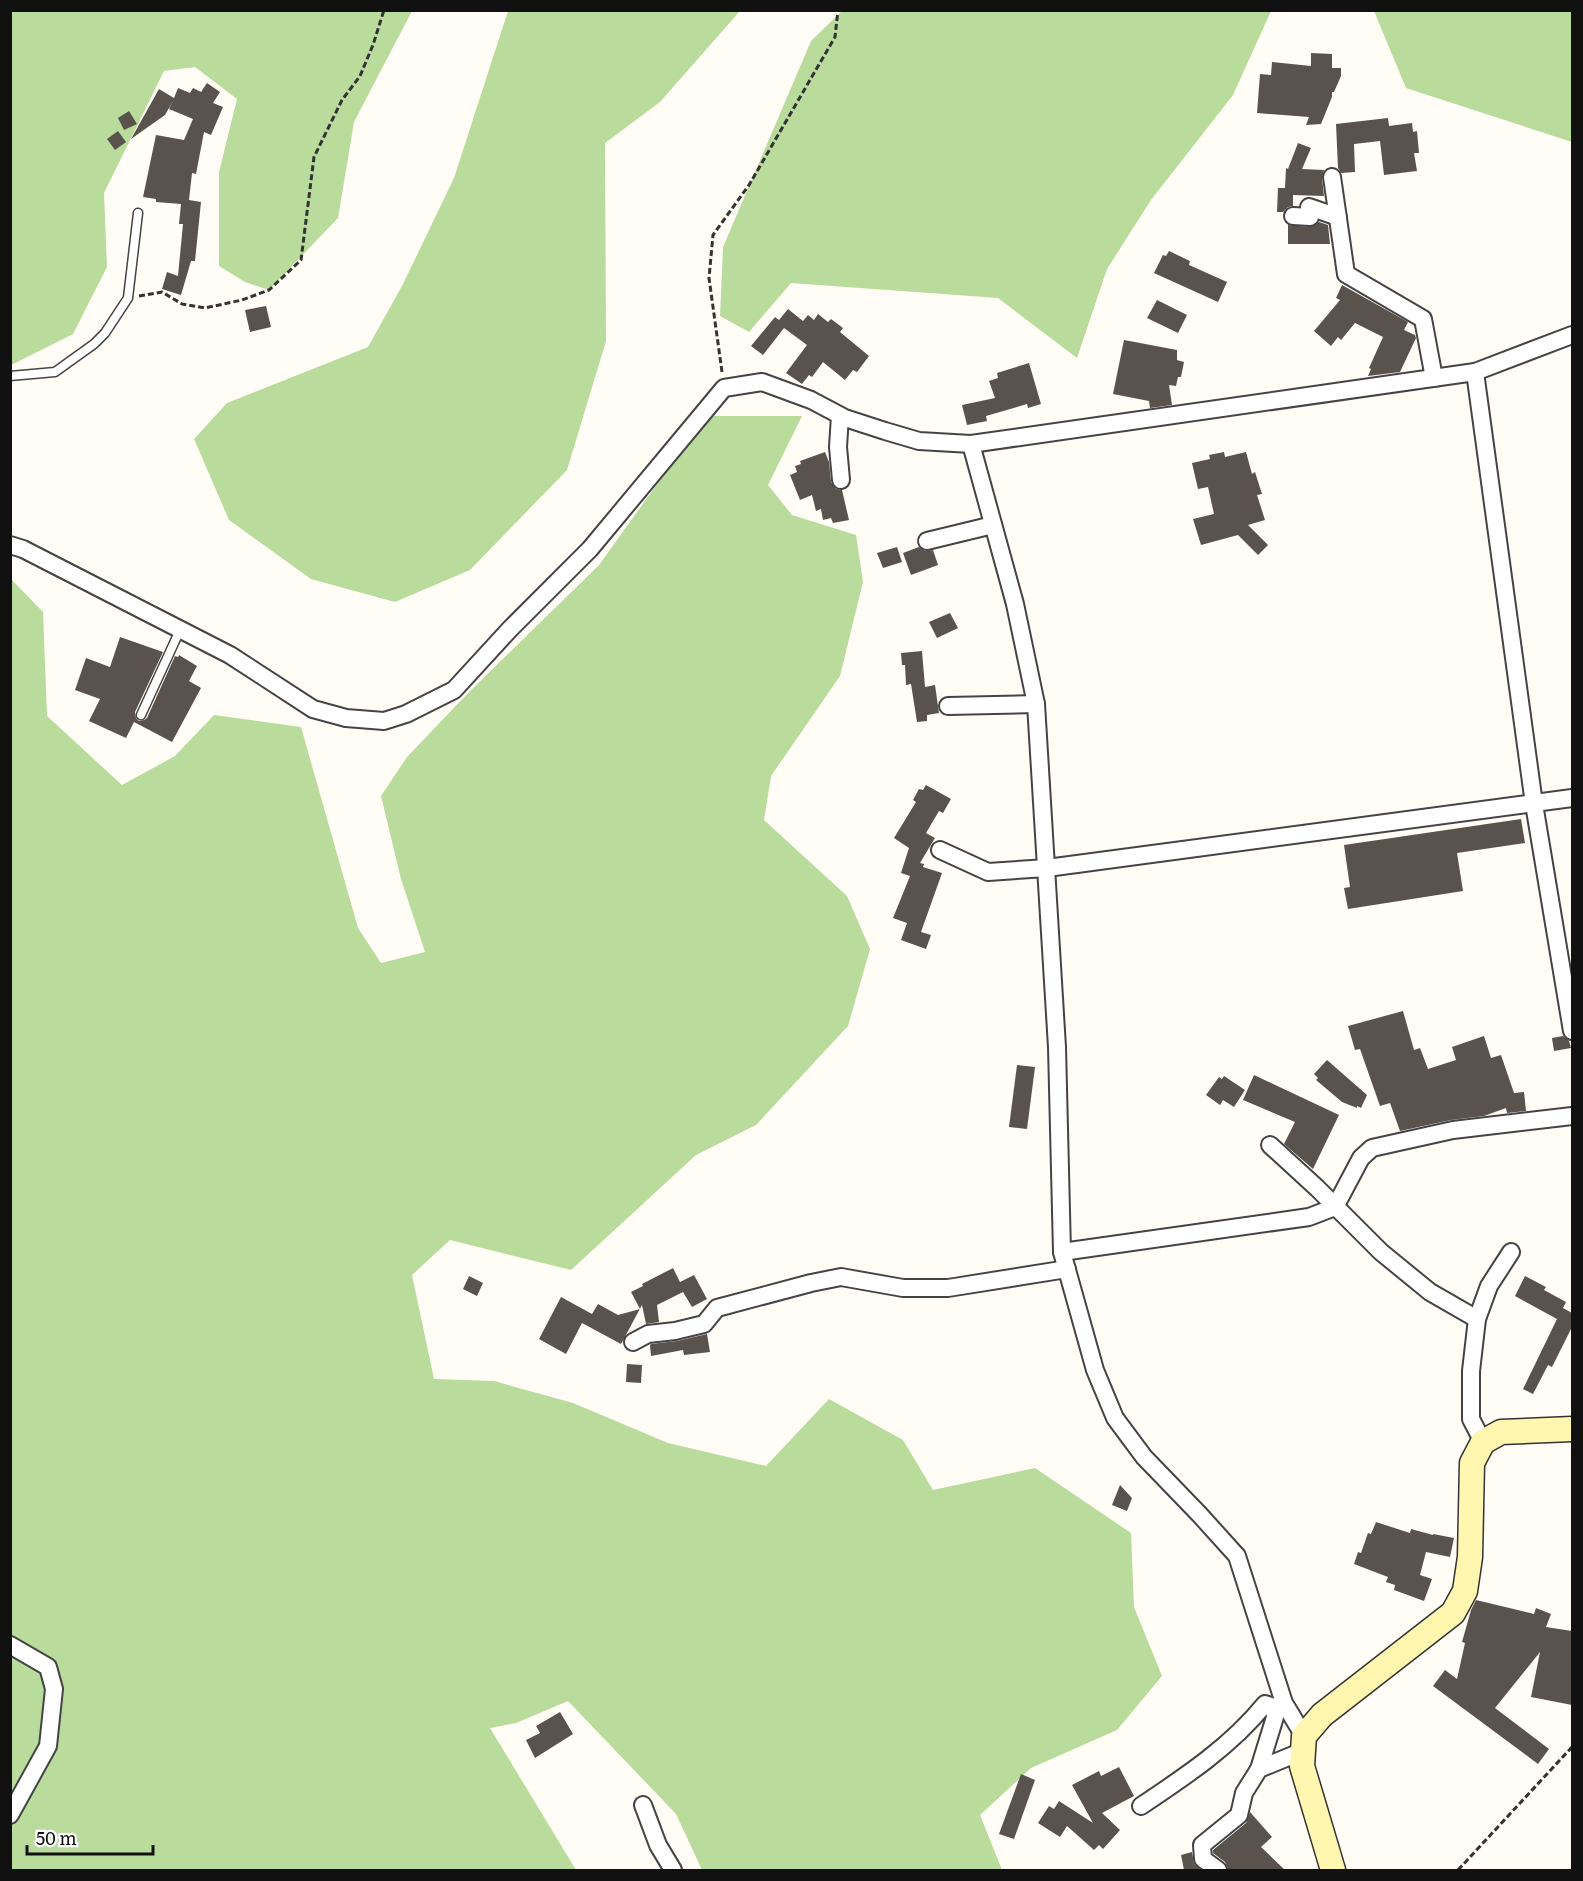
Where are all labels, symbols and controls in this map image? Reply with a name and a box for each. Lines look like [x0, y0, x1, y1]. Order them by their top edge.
scale bar [27, 1818, 153, 1856]
text: 50 m [36, 1824, 77, 1851]

